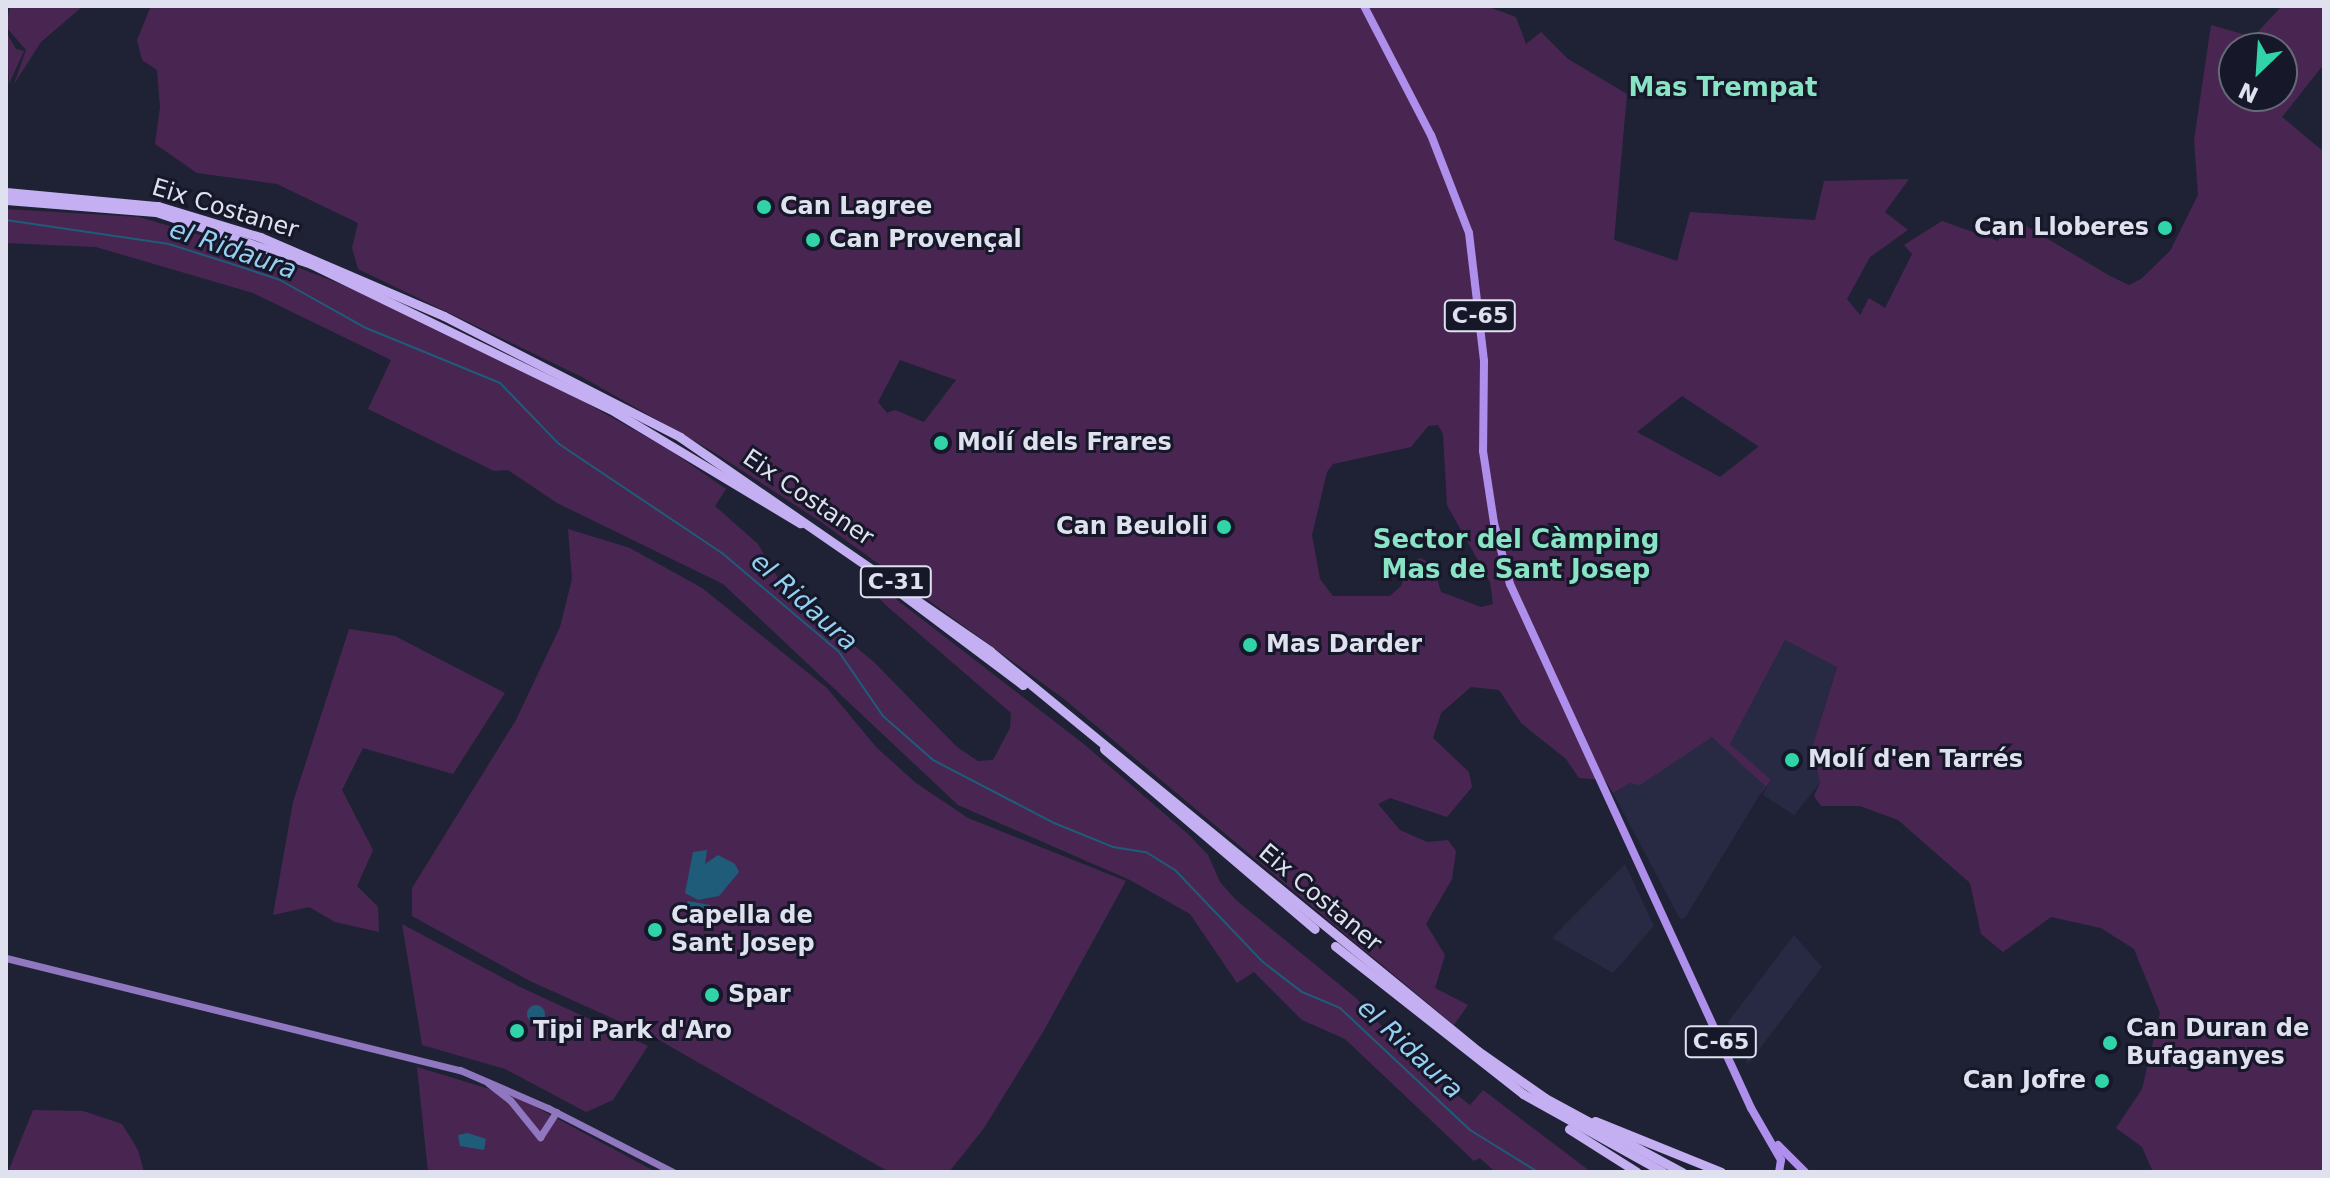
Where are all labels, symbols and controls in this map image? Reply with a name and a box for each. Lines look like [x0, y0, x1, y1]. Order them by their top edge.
north arrow [2218, 32, 2298, 112]
district label: Mas Trempat [1629, 72, 1817, 104]
text: N [2235, 77, 2262, 108]
street label: Eix Costaner [148, 173, 302, 245]
place label: Can Lagree [780, 193, 932, 221]
marker: Can Lagree [755, 198, 773, 216]
water label: el Ridaura [165, 214, 301, 286]
place label: Can Lloberes [1974, 214, 2149, 242]
marker: Can Lloberes [2156, 219, 2174, 237]
place label: Can Provençal [829, 226, 1022, 254]
marker: Can Provençal [804, 231, 822, 249]
road number: C-65 [1442, 298, 1518, 334]
place label: Molí dels Frares [957, 429, 1172, 457]
marker: Molí dels Frares [932, 434, 950, 452]
street label: Eix Costaner [737, 444, 879, 552]
place label: Can Beuloli [1056, 513, 1208, 541]
marker: Can Beuloli [1215, 518, 1233, 536]
district label: Sector del Càmping Mas de Sant Josep [1373, 524, 1659, 586]
water label: el Ridaura [744, 546, 864, 658]
road number: C-31 [858, 564, 934, 600]
place label: Mas Darder [1266, 631, 1422, 659]
marker: Mas Darder [1241, 636, 1259, 654]
place label: Molí d'en Tarrés [1808, 746, 2023, 774]
marker: Molí d'en Tarrés [1783, 751, 1801, 769]
street label: Eix Costaner [1253, 838, 1387, 958]
place label: Capella de Sant Josep [671, 902, 815, 958]
marker: Capella de Sant Josep [646, 921, 664, 939]
place label: Spar [728, 981, 790, 1009]
marker: Spar [703, 986, 721, 1004]
water label: el Ridaura [1351, 992, 1469, 1106]
place label: Can Duran de Bufaganyes [2126, 1015, 2309, 1071]
place label: Tipi Park d'Aro [533, 1017, 732, 1045]
marker: Tipi Park d'Aro [508, 1022, 526, 1040]
road number: C-65 [1683, 1024, 1759, 1060]
marker: Can Duran de Bufaganyes [2101, 1034, 2119, 1052]
place label: Can Jofre [1963, 1067, 2086, 1095]
marker: Can Jofre [2093, 1072, 2111, 1090]

